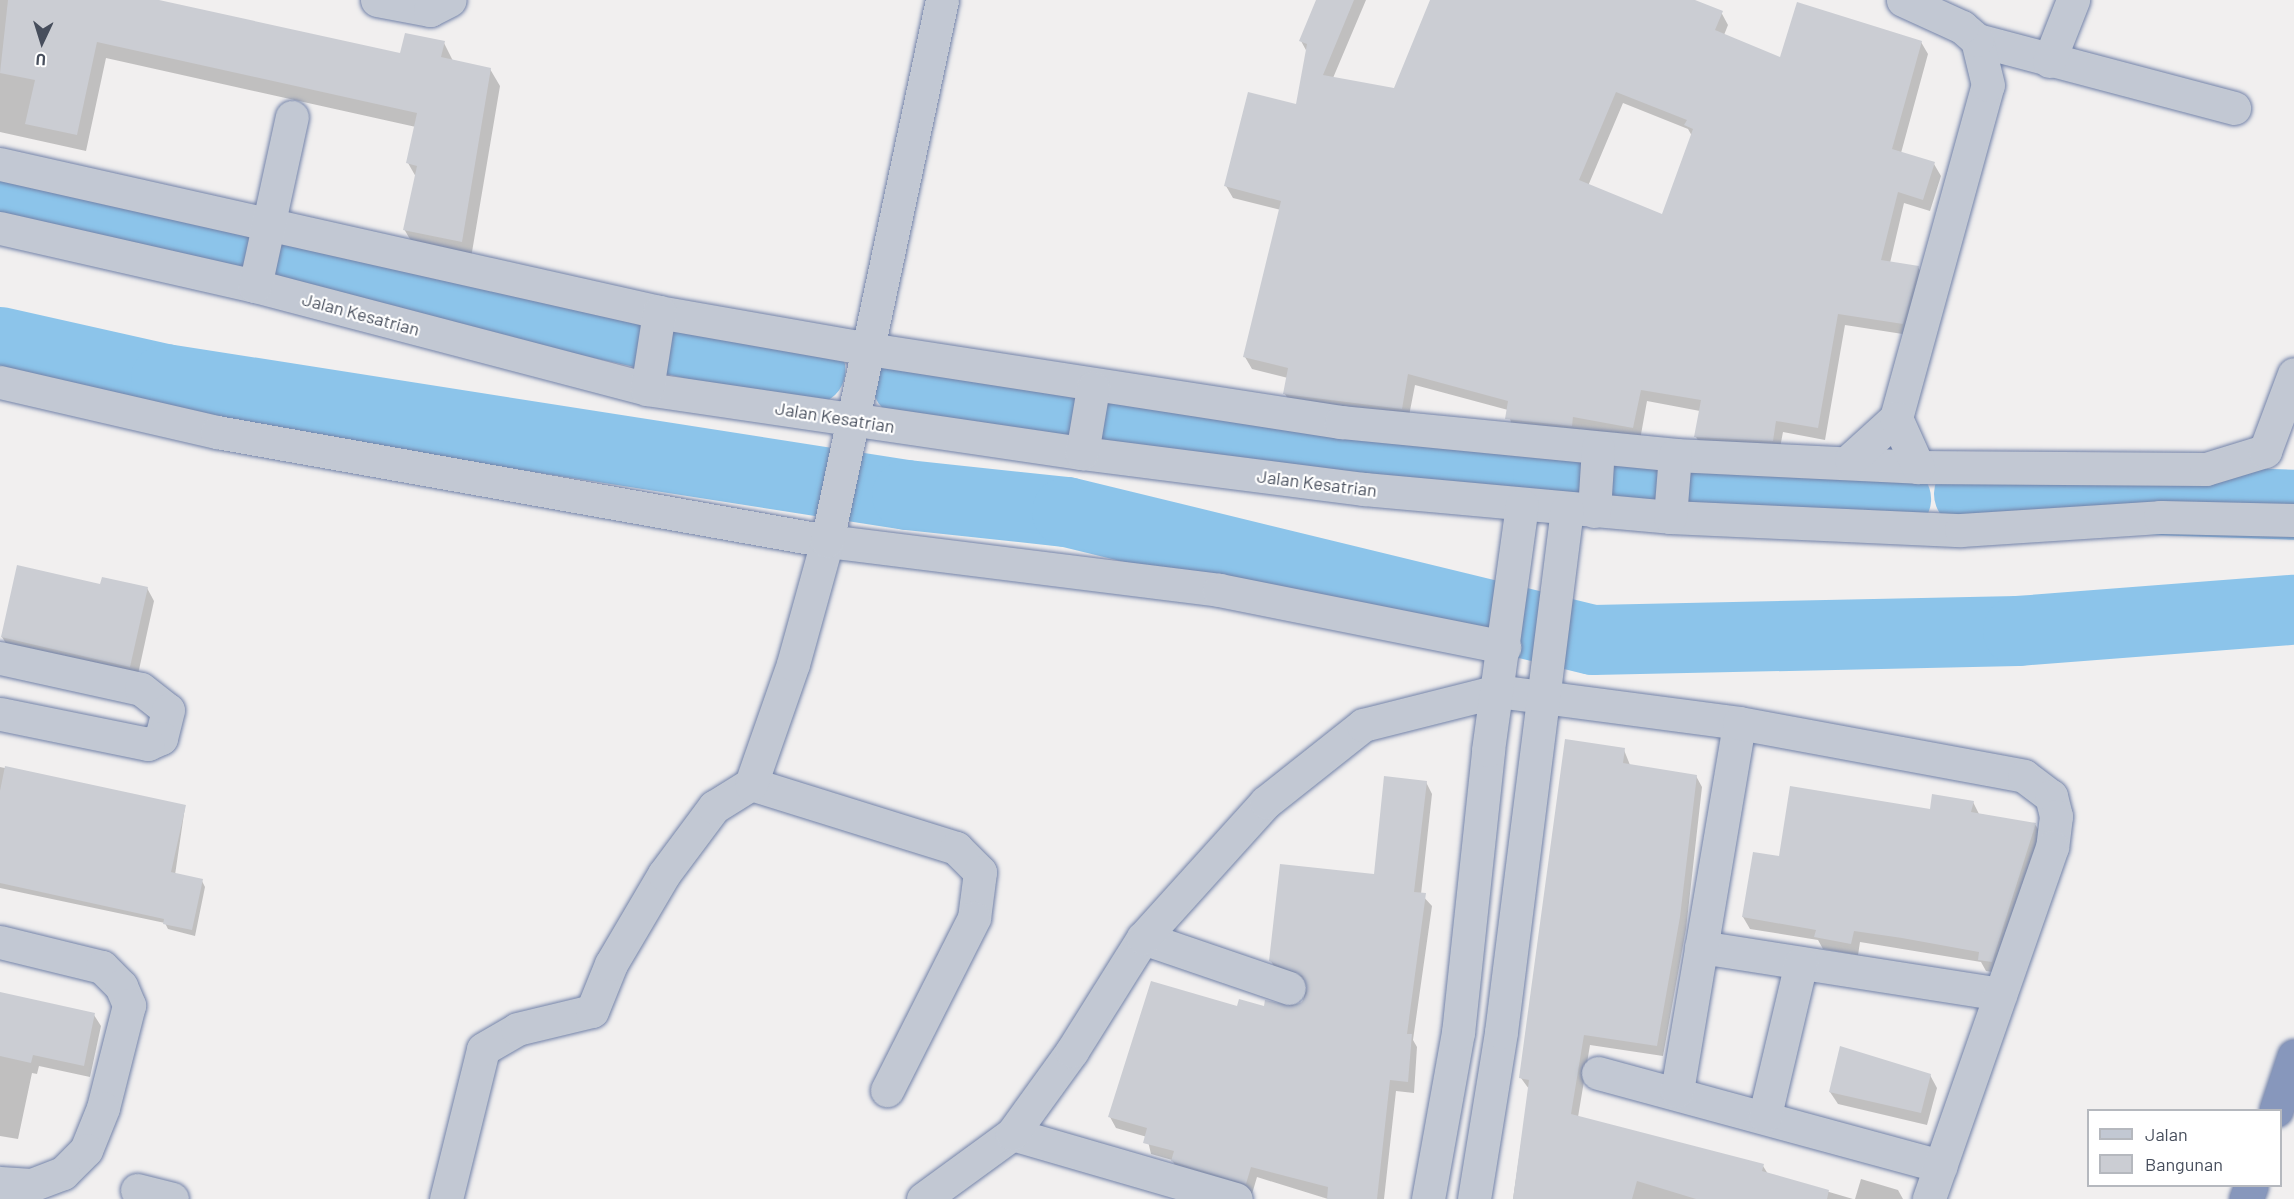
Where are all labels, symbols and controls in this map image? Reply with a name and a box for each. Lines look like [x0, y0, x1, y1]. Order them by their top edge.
north arrow [12, 12, 72, 72]
text: U [35, 51, 46, 70]
street label: Jalan Kesatrian [300, 288, 422, 340]
street label: Jalan Kesatrian [774, 397, 896, 437]
street label: Jalan Kesatrian [1256, 465, 1378, 501]
legend [2087, 1109, 2282, 1187]
text: Jalan [2145, 1123, 2188, 1145]
text: Bangunan [2145, 1153, 2223, 1175]

